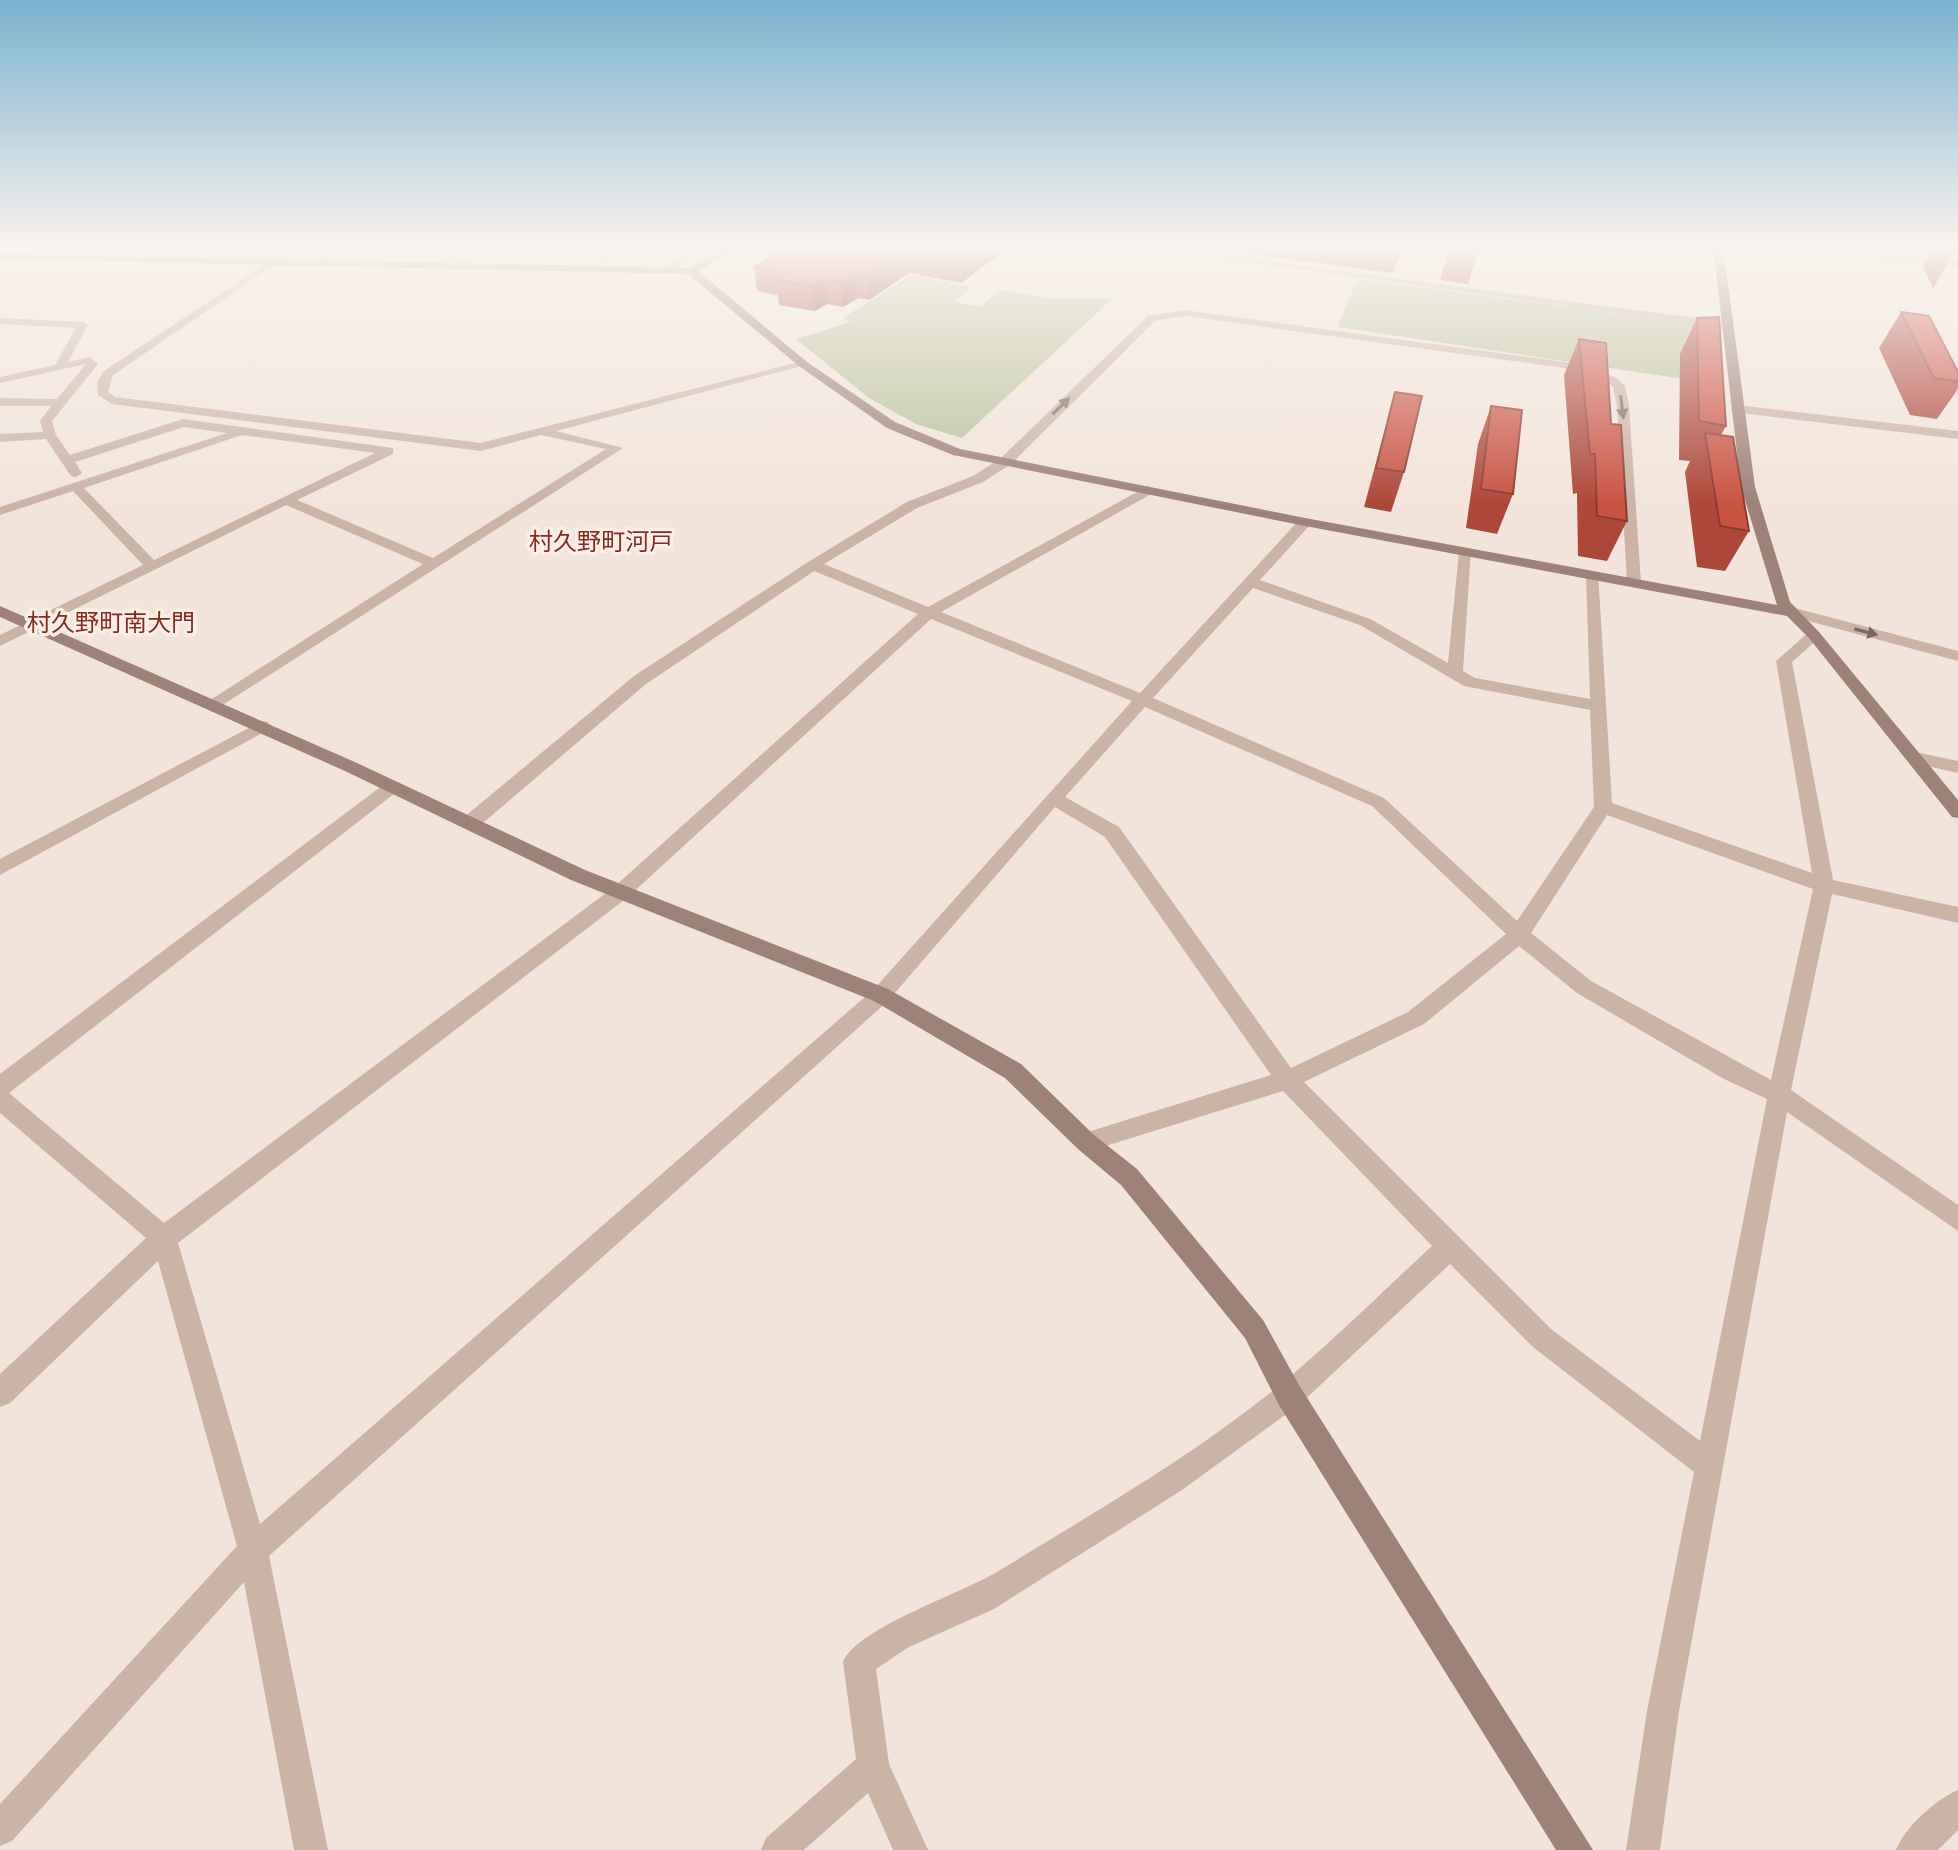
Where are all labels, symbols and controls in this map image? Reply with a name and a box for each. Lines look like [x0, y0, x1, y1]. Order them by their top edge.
one-way arrow [1616, 395, 1629, 420]
one-way arrow [1051, 397, 1070, 416]
district label: 村久野町河戸 [529, 527, 673, 557]
district label: 村久野町南大門 [27, 608, 195, 638]
one-way arrow [1854, 626, 1879, 638]

